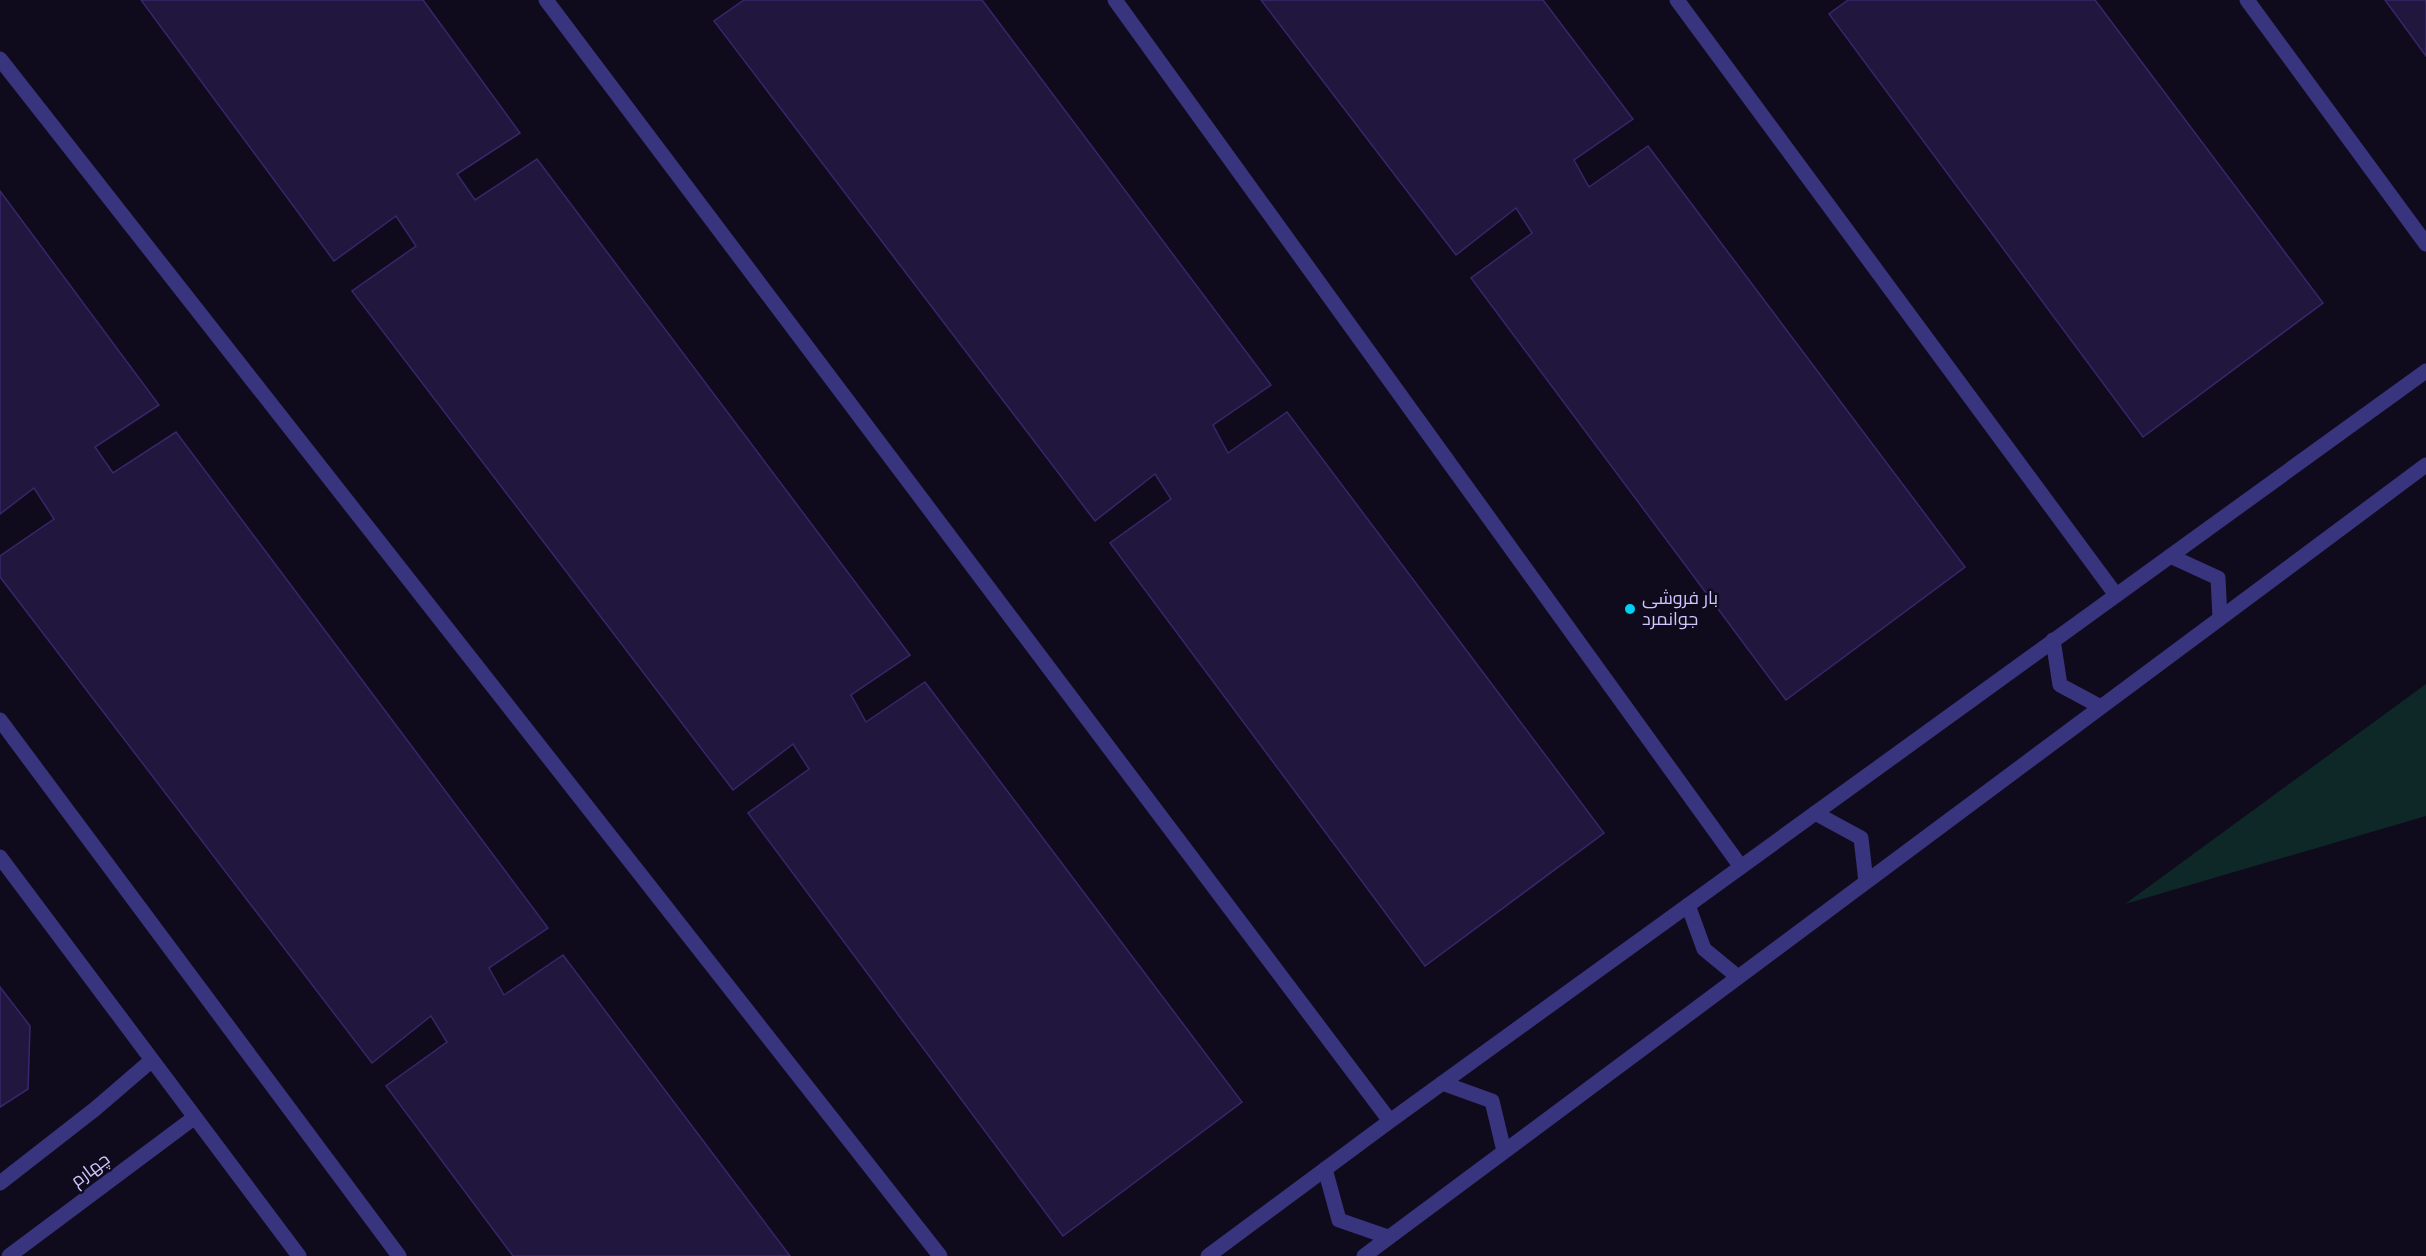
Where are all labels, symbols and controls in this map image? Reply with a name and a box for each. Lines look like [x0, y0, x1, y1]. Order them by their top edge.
place label: بار فروشی جوانمرد [1642, 588, 1718, 632]
marker: بار فروشی جوانمرد [1623, 602, 1637, 616]
street label: چهارم [67, 1149, 115, 1193]

